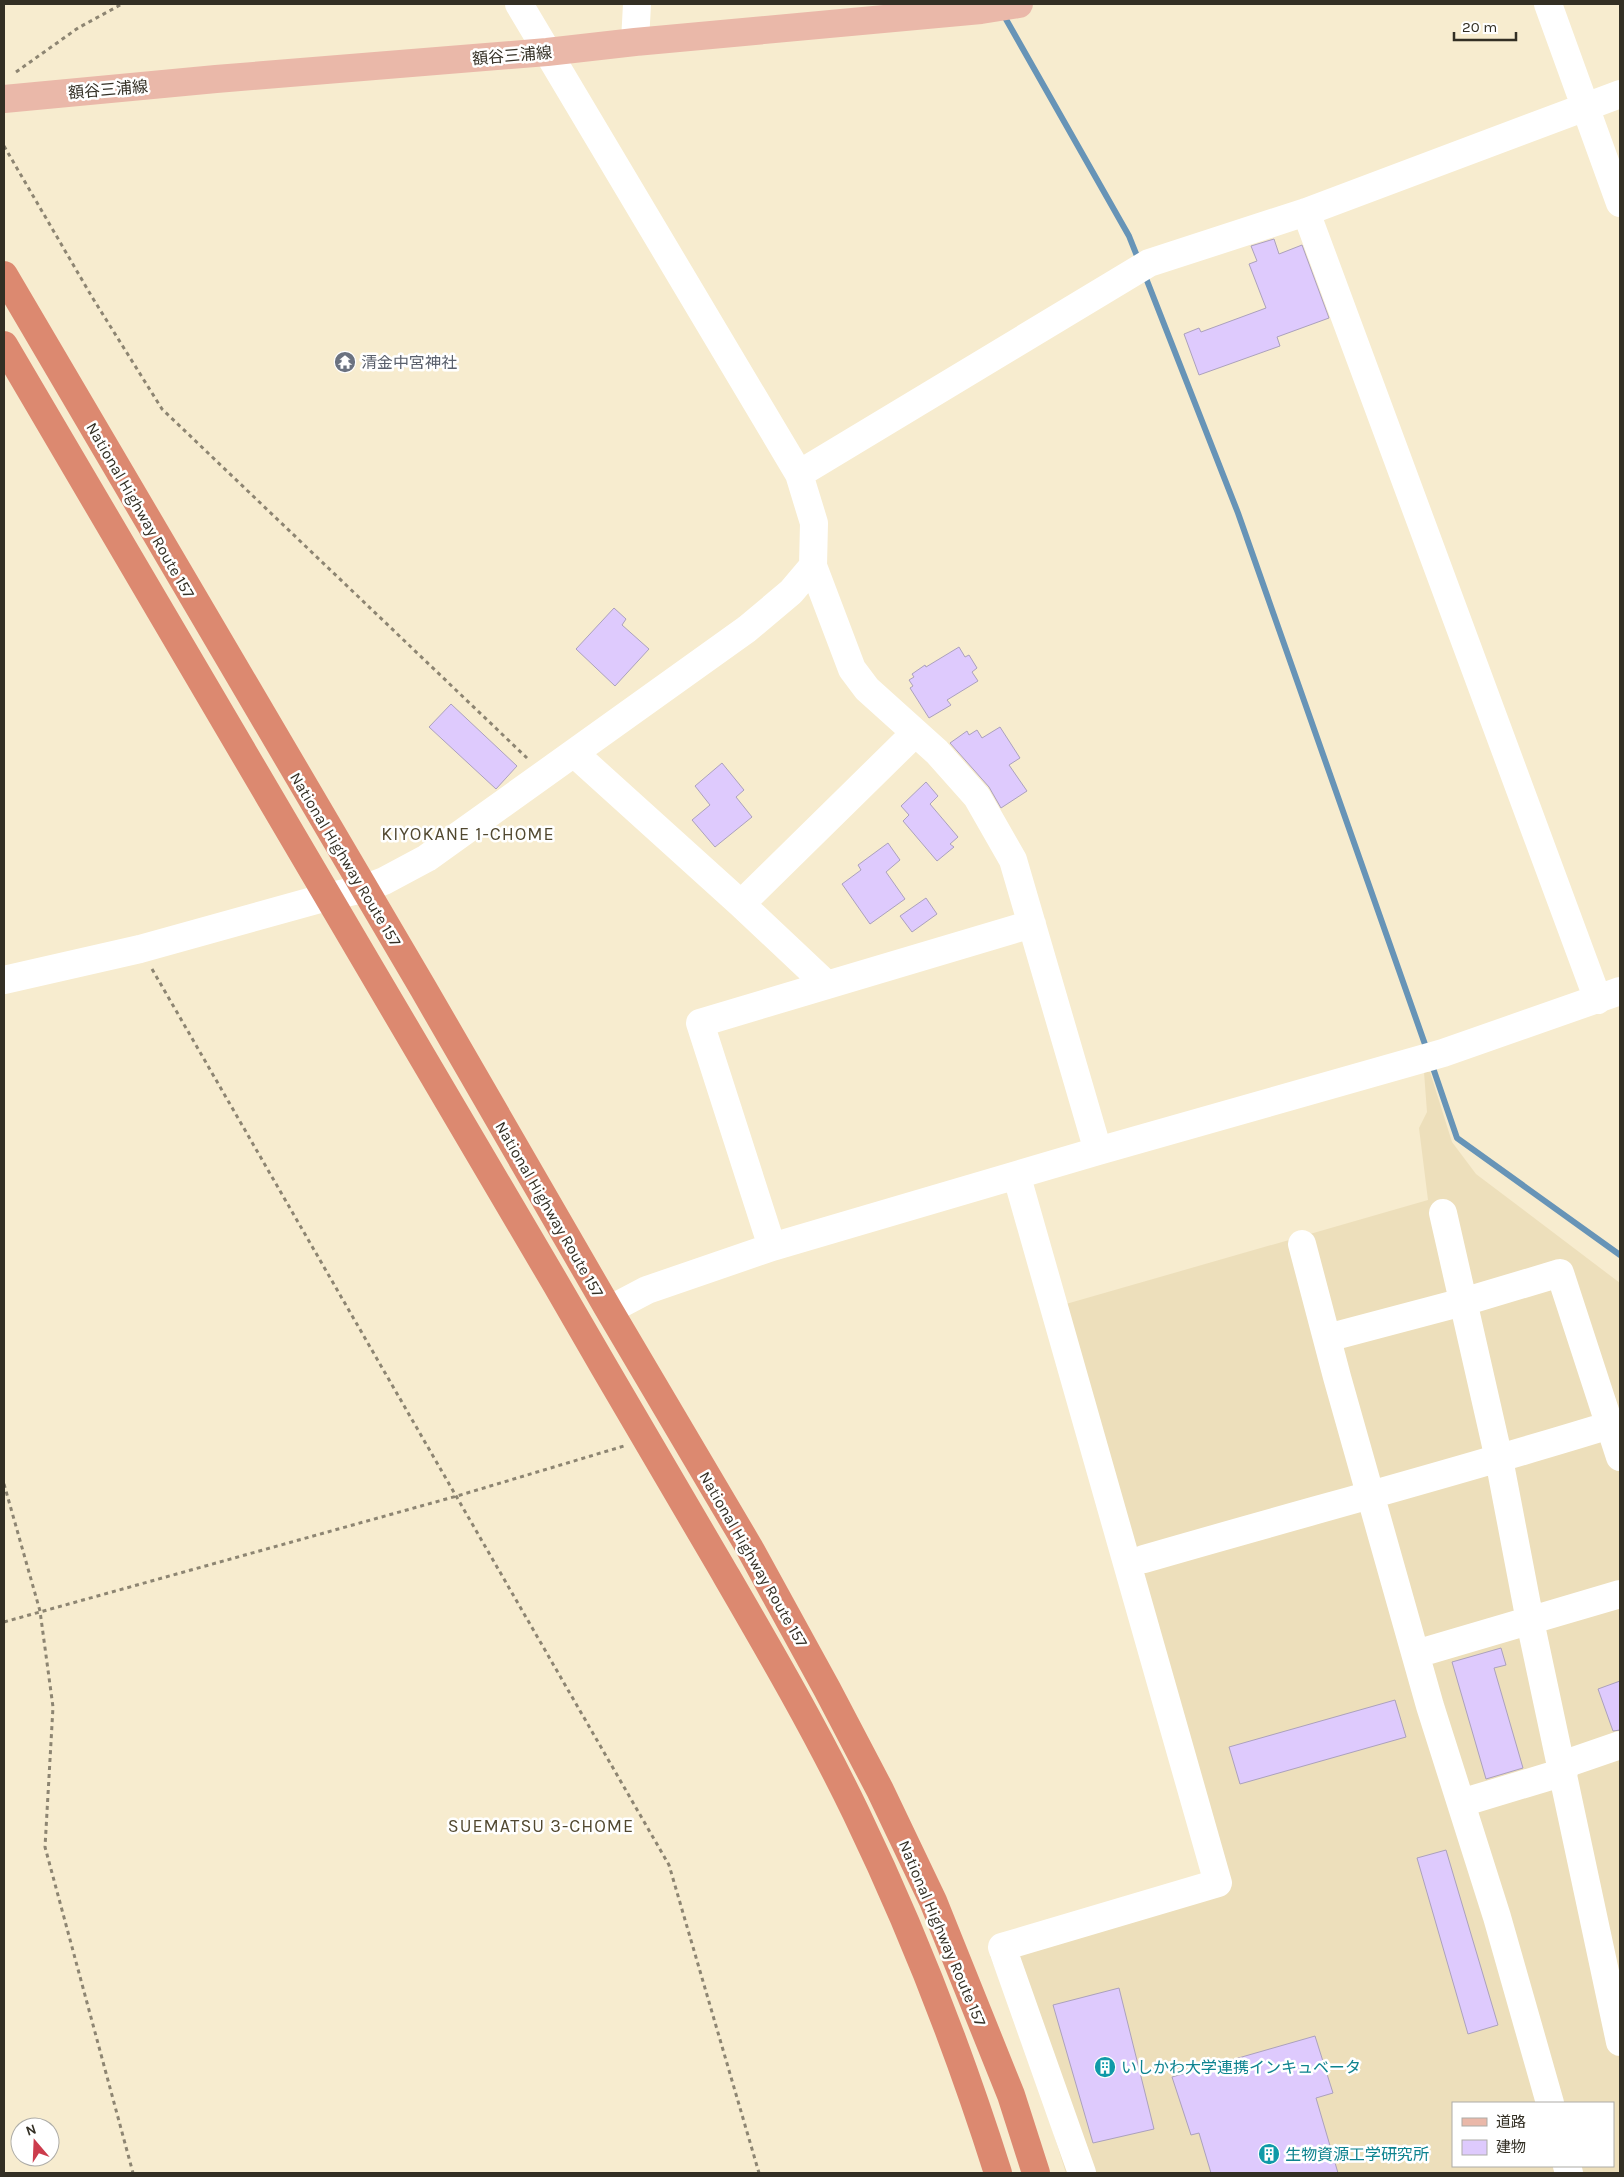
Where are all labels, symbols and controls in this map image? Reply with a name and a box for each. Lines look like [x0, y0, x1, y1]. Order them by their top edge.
scale bar [1454, 10, 1516, 42]
text: 20 m [1462, 18, 1497, 36]
street label: 額谷三浦線 [471, 43, 553, 68]
street label: 額谷三浦線 [67, 77, 149, 102]
temple icon: 清金中宮神社 [333, 350, 357, 374]
place label: 清金中宮神社 [361, 353, 457, 372]
street label: National Highway Route 157 [82, 419, 199, 602]
street label: National Highway Route 157 [286, 769, 405, 950]
district label: KIYOKANE 1-CHOME [381, 823, 555, 845]
street label: National Highway Route 157 [491, 1118, 608, 1301]
street label: National Highway Route 157 [695, 1468, 812, 1651]
district label: SUEMATSU 3-CHOME [448, 1815, 634, 1837]
street label: National Highway Route 157 [895, 1837, 991, 2029]
building icon: いしかわ大学連携インキュベータ [1093, 2055, 1117, 2079]
place label: いしかわ大学連携インキュベータ [1121, 2058, 1361, 2077]
legend [1452, 2102, 1614, 2167]
text: 道路 [1496, 2113, 1526, 2131]
north arrow [10, 2117, 60, 2167]
text: N [23, 2121, 38, 2140]
text: 建物 [1496, 2138, 1526, 2156]
building icon: 生物資源工学研究所 [1257, 2142, 1281, 2166]
place label: 生物資源工学研究所 [1285, 2145, 1429, 2164]

